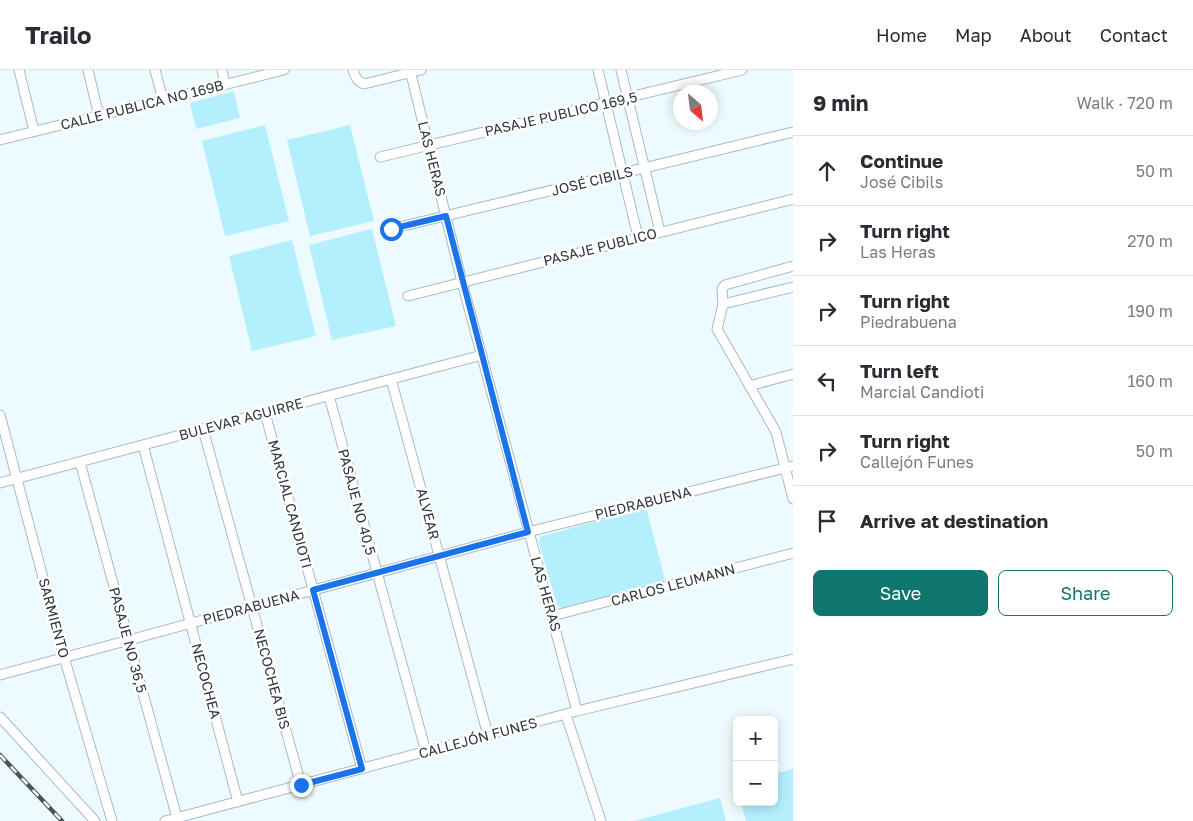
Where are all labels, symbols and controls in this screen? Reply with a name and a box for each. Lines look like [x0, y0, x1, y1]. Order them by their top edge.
text: Trailo [25, 20, 91, 49]
text: Home [876, 24, 927, 46]
text: Map [955, 24, 992, 46]
text: About [1020, 24, 1072, 46]
text: Contact [1100, 24, 1168, 46]
street label: CALLE PUBLICA NO 169B [59, 76, 225, 133]
north arrow [673, 85, 718, 130]
street label: PASAJE PUBLICO 169,5 [483, 88, 639, 139]
text: 9 min [813, 90, 868, 116]
text: Walk · 720 m [1076, 93, 1173, 113]
street label: LAS HERAS [415, 119, 450, 198]
text: Continue [860, 149, 943, 172]
icon: ahead [813, 157, 841, 185]
text: 50 m [1136, 161, 1173, 181]
street label: JOSÉ CIBILS [549, 162, 634, 199]
text: José Cibils [860, 172, 943, 192]
route start [380, 218, 403, 241]
text: Turn right [860, 219, 950, 242]
street label: PASAJE PUBLICO [541, 224, 658, 269]
icon: right [813, 227, 841, 255]
text: 270 m [1127, 231, 1173, 251]
text: Las Heras [860, 242, 936, 262]
text: Turn right [860, 289, 950, 312]
icon: right [813, 297, 841, 325]
text: 190 m [1127, 301, 1173, 321]
text: Piedrabuena [860, 312, 957, 332]
text: Turn left [860, 359, 939, 382]
icon: left [813, 367, 841, 395]
text: 160 m [1127, 371, 1173, 391]
text: Marcial Candioti [860, 382, 984, 402]
street label: BULEVAR AGUIRRE [177, 394, 305, 443]
text: Turn right [860, 429, 950, 452]
icon: right [813, 437, 841, 465]
street label: MARCIAL CANDIOTI [265, 438, 316, 570]
text: 50 m [1136, 441, 1173, 461]
street label: PASAJE NO 40,5 [335, 447, 380, 557]
text: Callejón Funes [860, 452, 974, 472]
street label: PIEDRABUENA [593, 482, 694, 523]
street label: ALVEAR [413, 486, 444, 542]
icon: arrive [813, 507, 841, 535]
text: Arrive at destination [860, 509, 1048, 532]
street label: LAS HERAS [528, 555, 565, 633]
street label: CARLOS LEUMANN [609, 560, 737, 609]
button: Save [813, 570, 988, 616]
button: Share [998, 570, 1173, 616]
street label: SARMIENTO [36, 576, 73, 660]
street label: PASAJE NO 36,5 [106, 585, 151, 695]
street label: PIEDRABUENA [201, 585, 301, 628]
street label: NECOCHEA BIS [251, 627, 294, 731]
street label: NECOCHEA [188, 641, 225, 721]
street label: CALLEJÓN FUNES [417, 713, 539, 762]
map controls [733, 716, 778, 806]
button: + [733, 716, 778, 761]
button: − [733, 761, 778, 806]
route end [290, 774, 313, 797]

